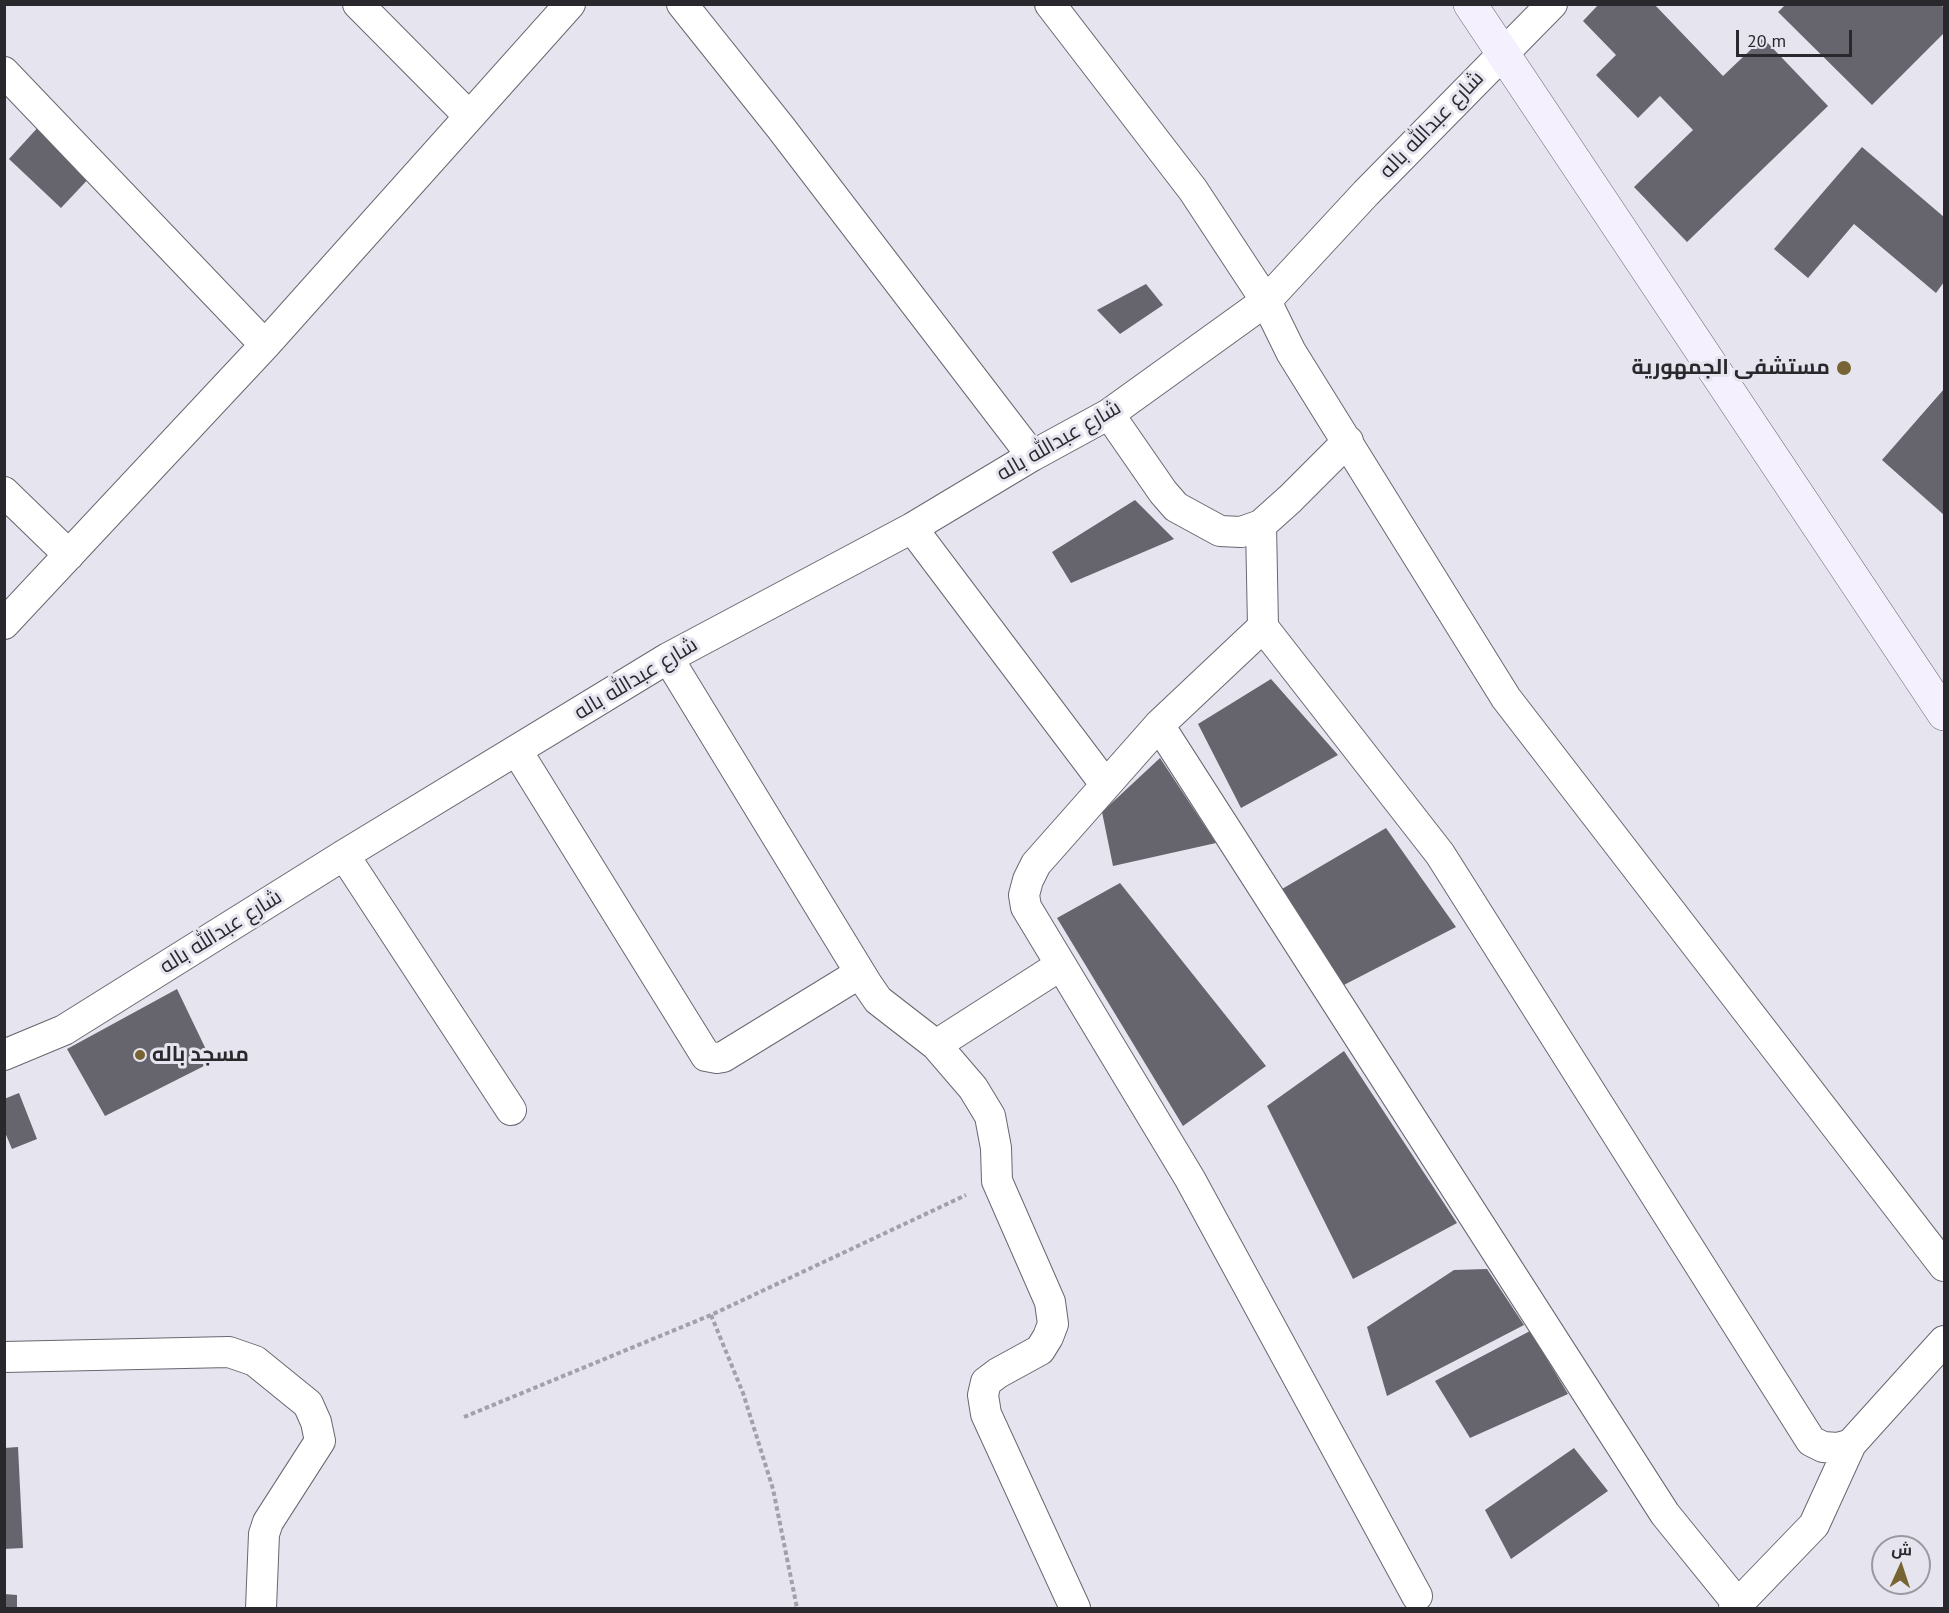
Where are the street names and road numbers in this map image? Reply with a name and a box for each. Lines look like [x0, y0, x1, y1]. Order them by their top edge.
street label: شارع عبدالله باله [1375, 66, 1489, 184]
street label: شارع عبدالله باله [992, 395, 1126, 487]
street label: شارع عبدالله باله [570, 632, 702, 726]
street label: شارع عبدالله باله [155, 884, 287, 980]

